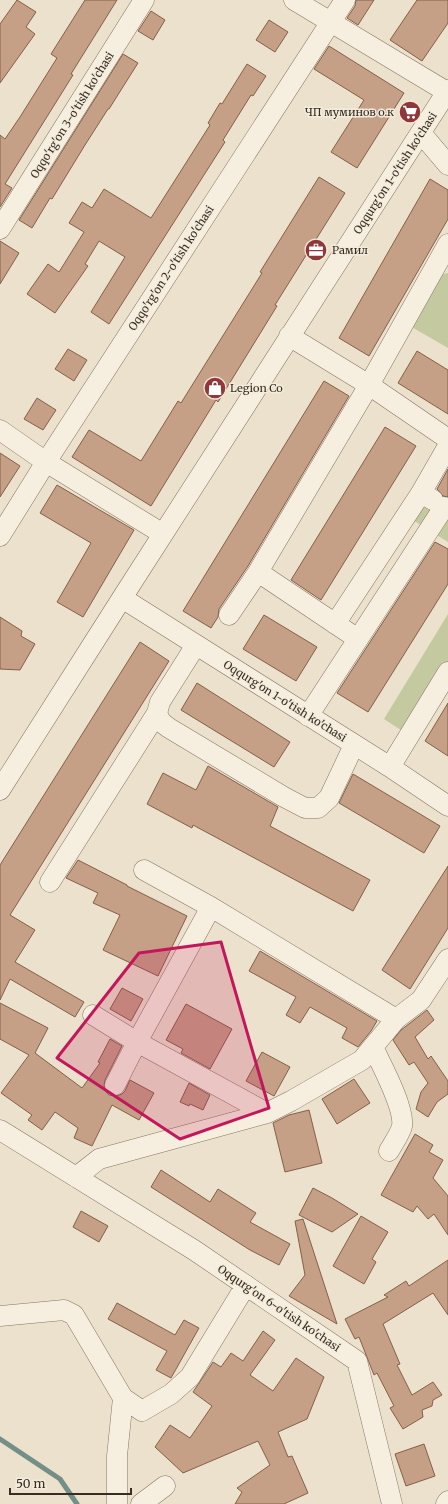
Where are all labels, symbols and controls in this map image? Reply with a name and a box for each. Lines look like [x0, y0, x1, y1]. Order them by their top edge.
street label: Oqqo'rg'on 3-o'tish ko'chasi [27, 49, 117, 181]
supermarket icon: ЧП муминов о.к [397, 99, 423, 125]
place label: ЧП муминов о.к [305, 105, 394, 119]
street label: Oqqurg'on 1-o'tish ko'chasi [350, 109, 440, 237]
street label: Oqqo'rg'on 2-o'tish ko'chasi [125, 202, 217, 333]
office icon: Рамил [303, 237, 329, 263]
place label: Рамил [332, 243, 368, 257]
shop icon: Legion Co [202, 375, 228, 401]
place label: Legion Co [230, 381, 283, 395]
street label: Oqqurg'on 1-o'tish ko'chasi [221, 657, 350, 745]
street label: Oqqurg'on 6-o'tish ko'chasi [215, 1262, 343, 1355]
scale bar [10, 1470, 131, 1496]
text: 50 m [16, 1476, 45, 1491]

